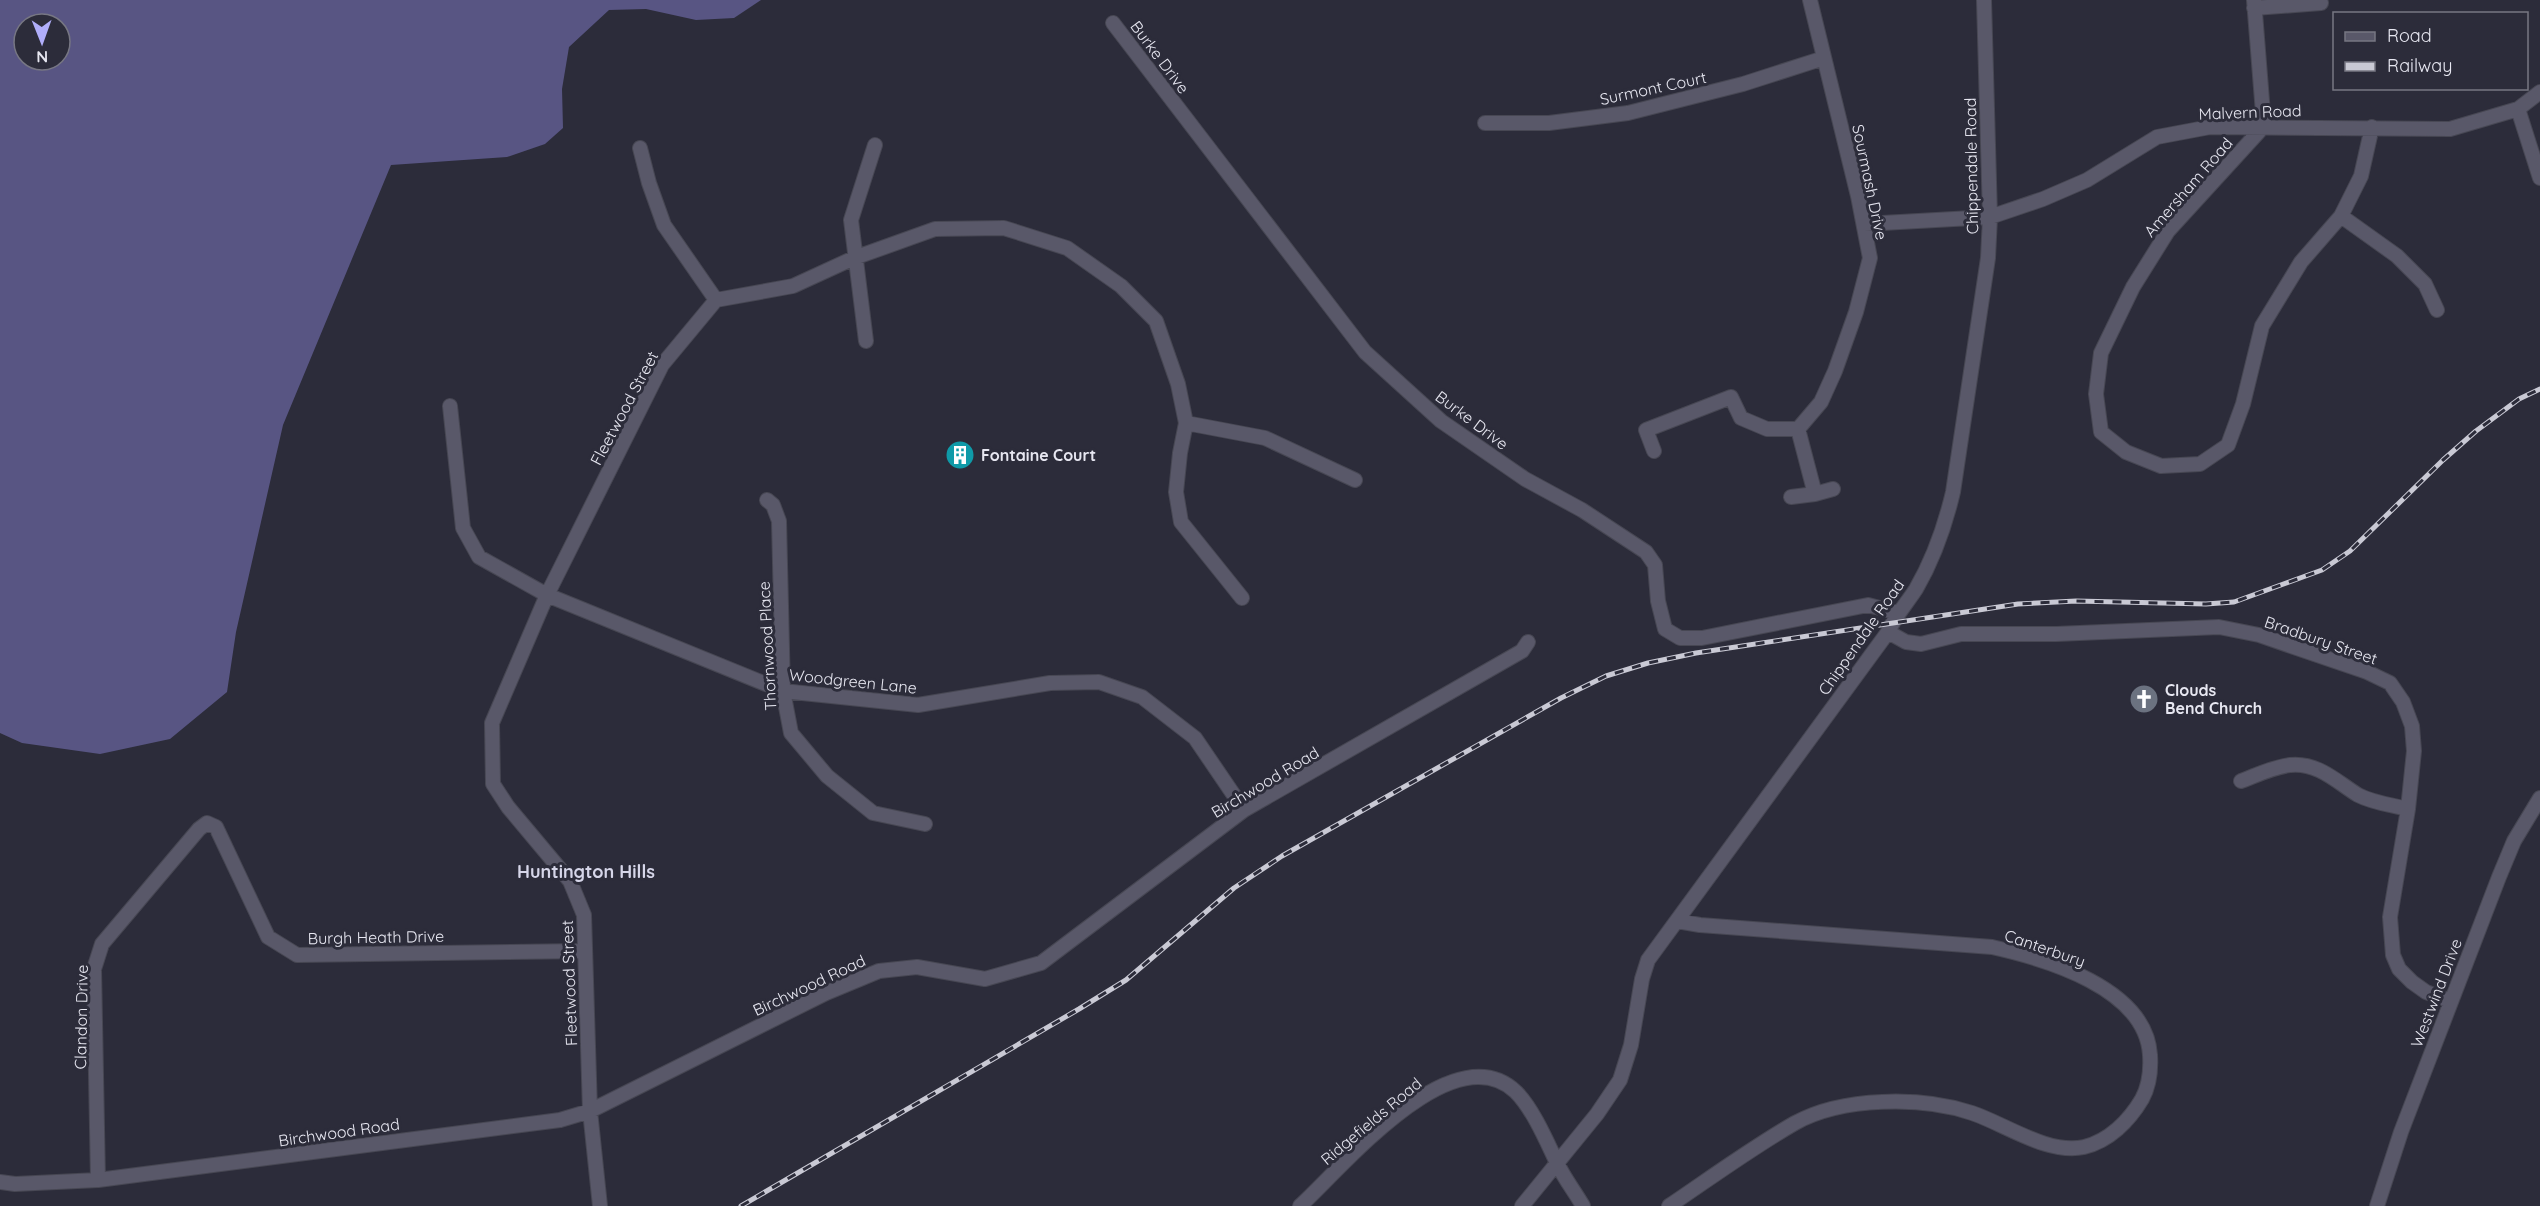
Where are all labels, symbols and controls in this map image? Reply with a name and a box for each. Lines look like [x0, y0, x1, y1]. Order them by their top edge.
north arrow [12, 12, 72, 72]
legend [2333, 12, 2528, 90]
street label: Burke Drive [1126, 17, 1194, 97]
text: Road [2387, 24, 2432, 47]
text: N [36, 47, 48, 67]
text: Railway [2387, 54, 2453, 77]
street label: Surmont Court [1598, 67, 1708, 109]
street label: Chippendale Road [1960, 98, 1982, 234]
street label: Malvern Road [2198, 100, 2302, 124]
street label: Sourmash Drive [1848, 122, 1892, 242]
street label: Amersham Road [2139, 133, 2237, 241]
street label: Fleetwood Street [586, 348, 662, 468]
street label: Burke Drive [1432, 386, 1512, 454]
building icon: Fontaine Court [944, 439, 976, 471]
place label: Fontaine Court [981, 445, 1096, 465]
street label: Chippendale Road [1814, 575, 1908, 699]
street label: Thornwood Place [754, 581, 780, 711]
street label: Bradbury Street [2262, 611, 2380, 669]
street label: Woodgreen Lane [788, 664, 918, 698]
place label: Clouds Bend Church [2165, 680, 2262, 718]
church icon: Clouds Bend Church [2128, 683, 2160, 715]
street label: Birchwood Road [1207, 742, 1323, 822]
district label: Huntington Hills [517, 860, 655, 883]
street label: Fleetwood Street [557, 920, 581, 1046]
street label: Canterbury [2002, 925, 2088, 971]
street label: Burgh Heath Drive [308, 926, 444, 948]
street label: Westwind Drive [2406, 936, 2466, 1050]
street label: Birchwood Road [749, 950, 869, 1020]
street label: Clandon Drive [70, 965, 92, 1069]
street label: Ridgefields Road [1316, 1073, 1426, 1169]
street label: Birchwood Road [277, 1114, 401, 1150]

